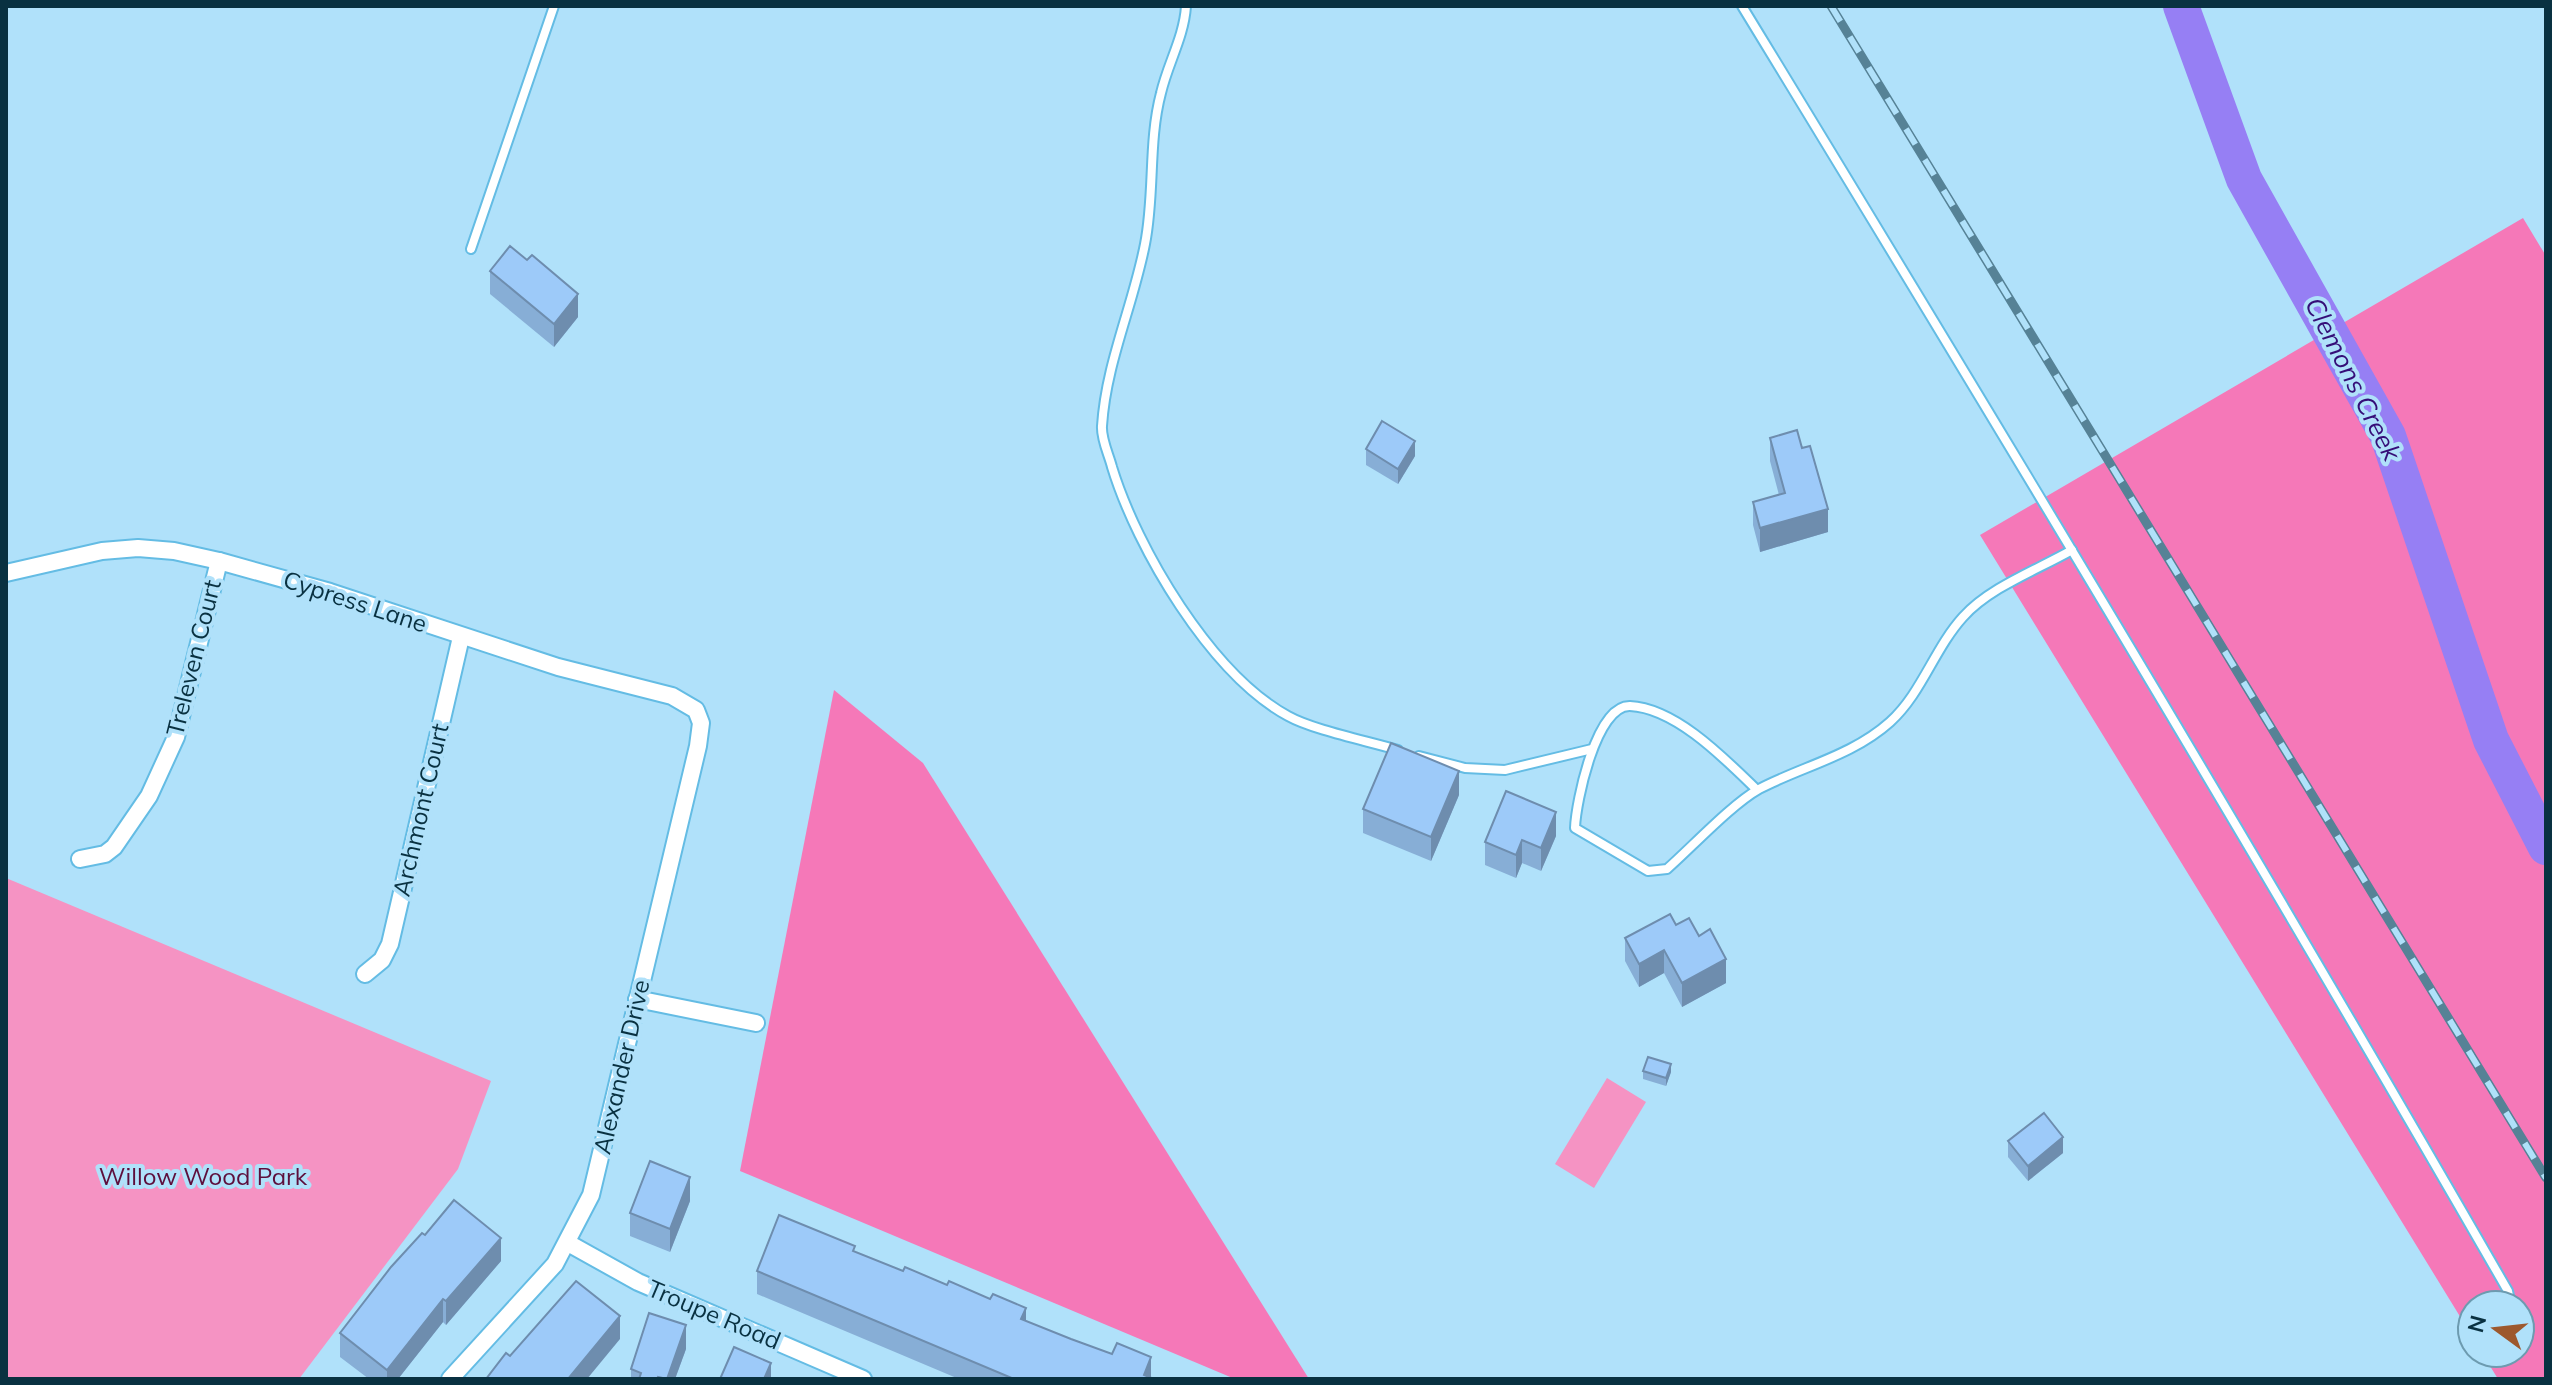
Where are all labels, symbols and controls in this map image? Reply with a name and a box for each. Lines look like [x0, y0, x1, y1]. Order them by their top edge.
water label: Clemons Creek [2298, 291, 2409, 467]
street label: Cypress Lane [280, 564, 431, 638]
street label: Treleven Court [159, 577, 227, 739]
street label: Archmont Court [386, 720, 454, 899]
street label: Alexander Drive [586, 977, 656, 1157]
park label: Willow Wood Park [99, 1161, 308, 1191]
street label: Troupe Road [643, 1273, 785, 1356]
north arrow [2456, 1289, 2536, 1369]
text: N [2461, 1312, 2492, 1335]

